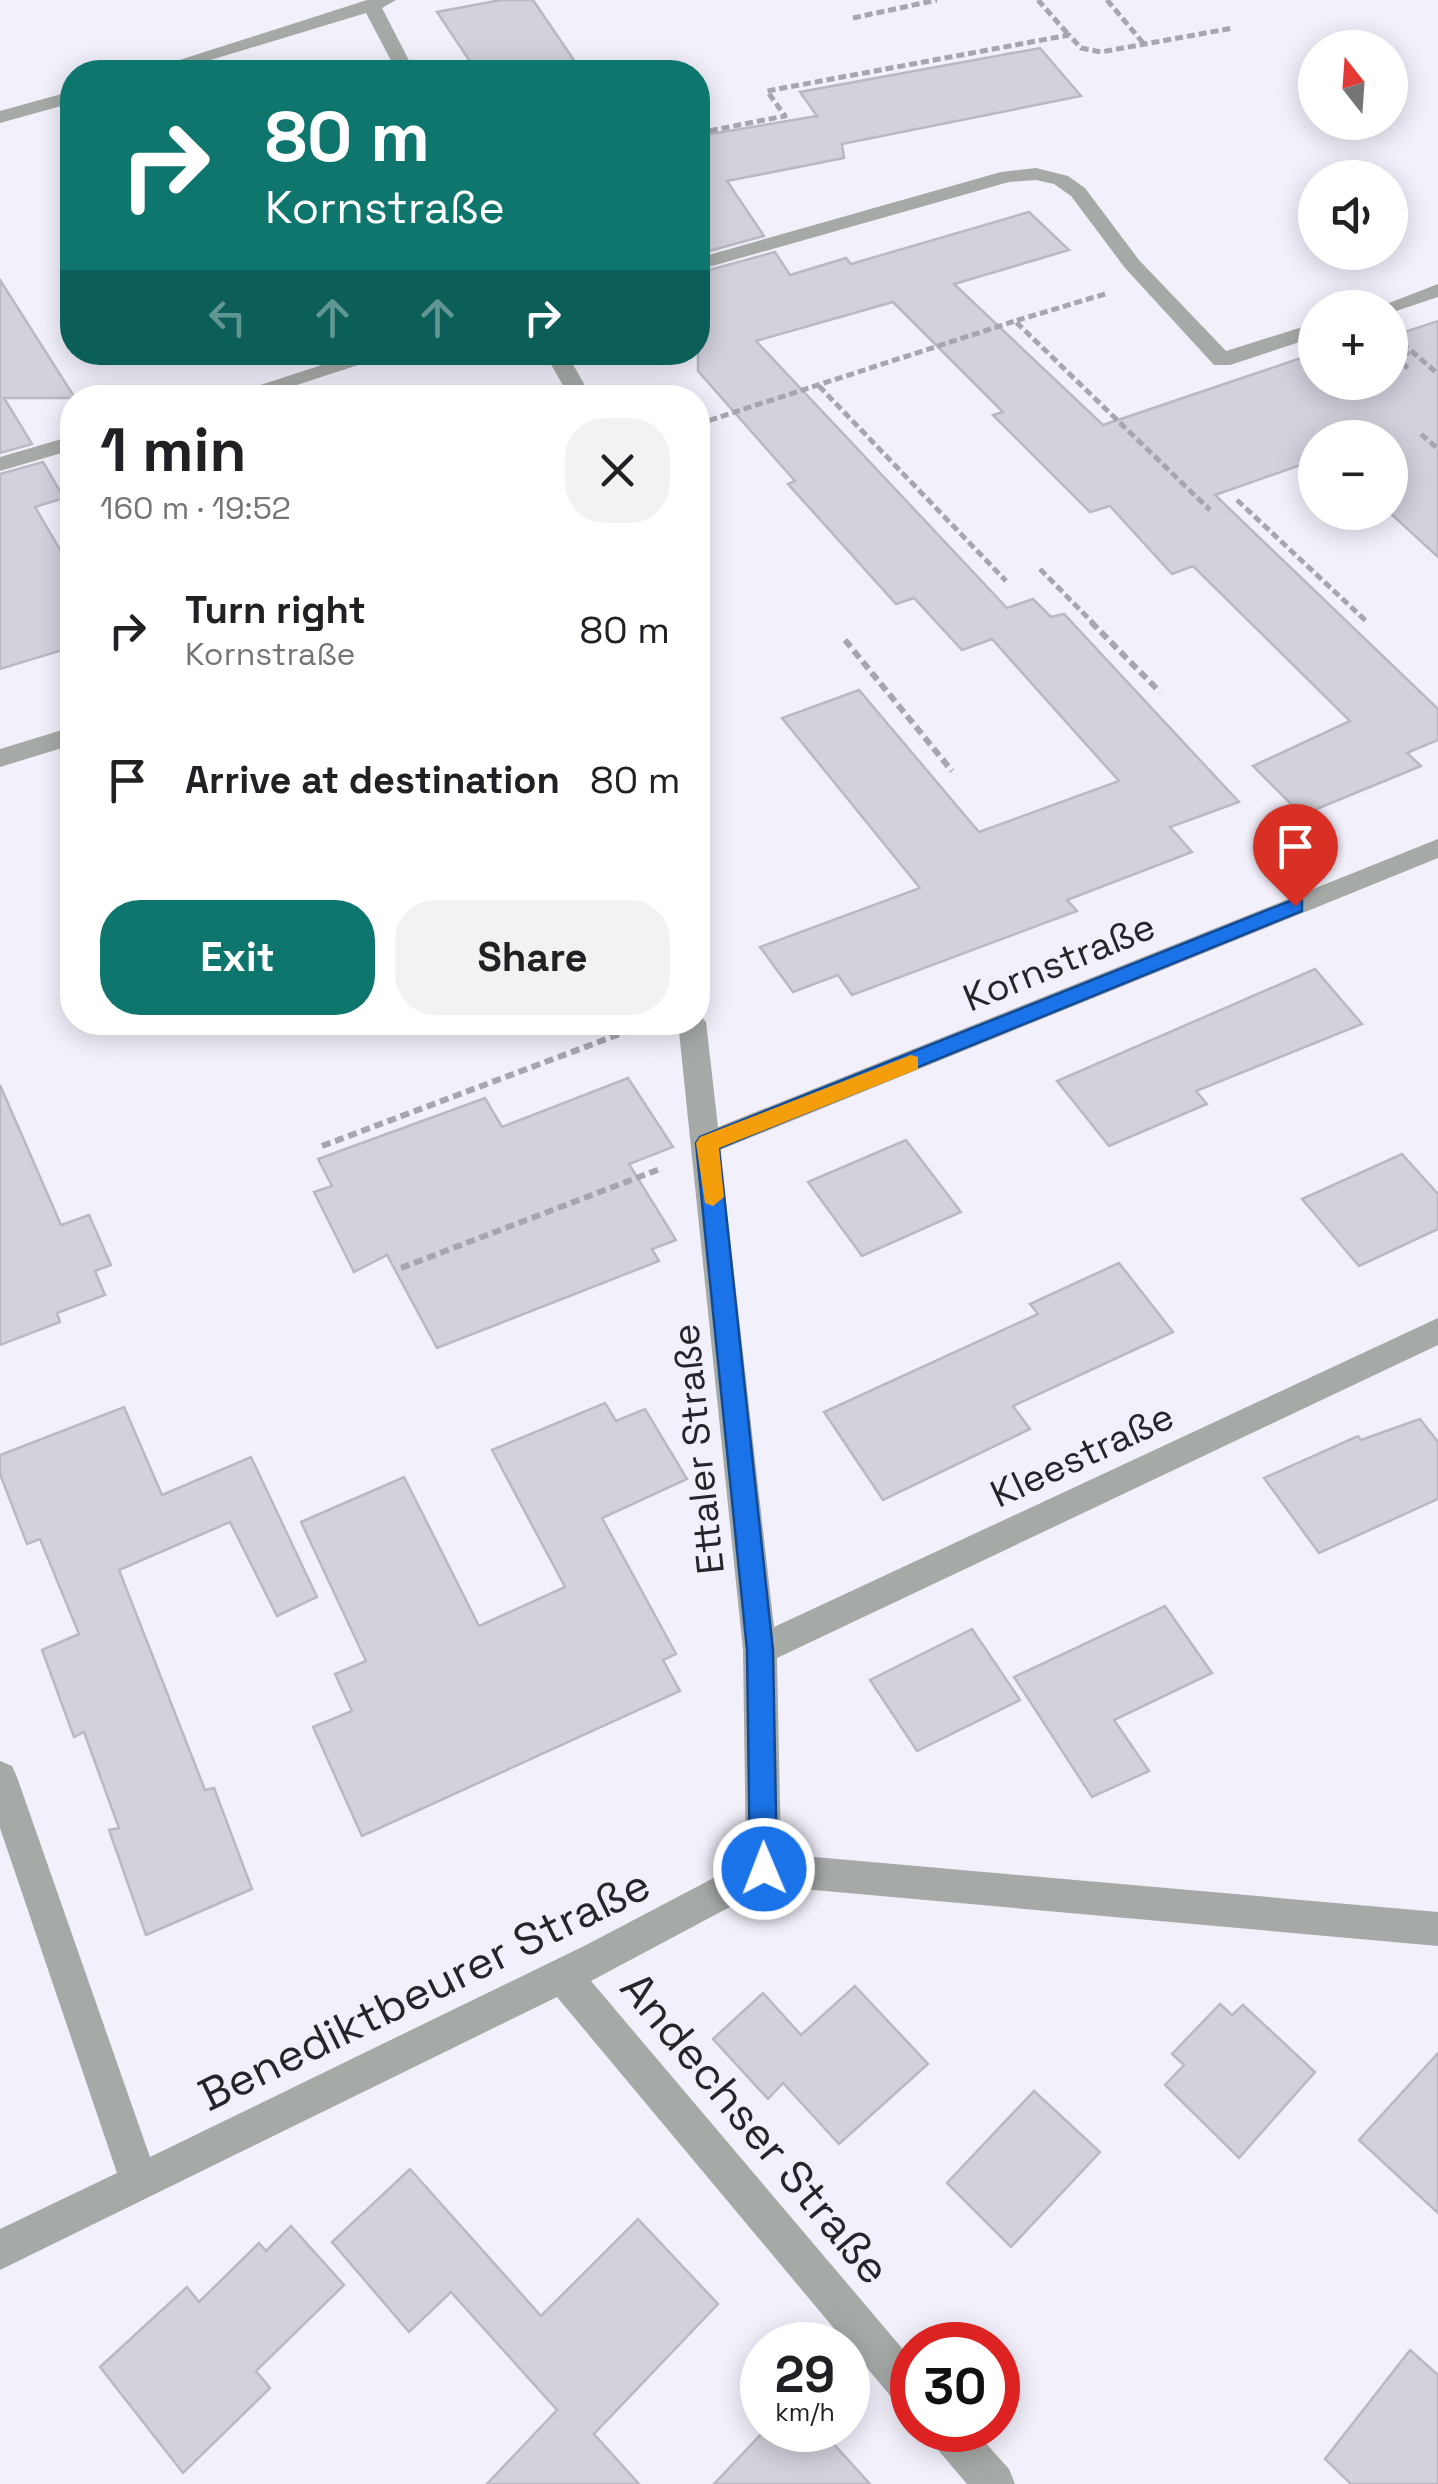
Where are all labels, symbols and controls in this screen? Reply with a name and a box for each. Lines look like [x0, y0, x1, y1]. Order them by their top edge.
north arrow [1298, 30, 1408, 140]
map controls [1298, 30, 1408, 530]
text: 80 m [265, 92, 430, 181]
icon: right [100, 100, 230, 230]
button: sound [1298, 160, 1408, 270]
text: Kornstraße [265, 179, 505, 236]
icon: left [200, 290, 255, 345]
icon: ahead [305, 290, 360, 345]
icon: ahead [410, 290, 465, 345]
icon: right [515, 290, 570, 345]
button: + [1298, 290, 1408, 400]
text: 1 min [100, 412, 247, 489]
button: close [565, 418, 670, 523]
button: − [1298, 420, 1408, 530]
text: 160 m · 19:52 [100, 488, 291, 528]
text: Turn right [185, 586, 366, 634]
icon: right [100, 603, 155, 658]
text: 80 m [580, 606, 670, 654]
text: Kornstraße [185, 634, 356, 674]
icon: arrive [100, 753, 155, 808]
text: Arrive at destination [185, 756, 560, 804]
text: 80 m [590, 756, 680, 804]
pin [1253, 804, 1338, 907]
icon: arrive [1268, 819, 1323, 874]
button: Exit [100, 900, 375, 1015]
button: Share [395, 900, 670, 1015]
street label: Kornstraße [956, 902, 1162, 1022]
street label: Ettaler Straße [661, 1321, 735, 1577]
street label: Kleestraße [983, 1392, 1181, 1518]
position arrow [712, 1817, 816, 1921]
street label: Benediktbeurer Straße [189, 1855, 659, 2124]
street label: Andechser Straße [608, 1961, 903, 2296]
speed limit sign: 30 [890, 2322, 1020, 2452]
text: 29 [775, 2343, 835, 2407]
text: km/h [775, 2396, 835, 2428]

